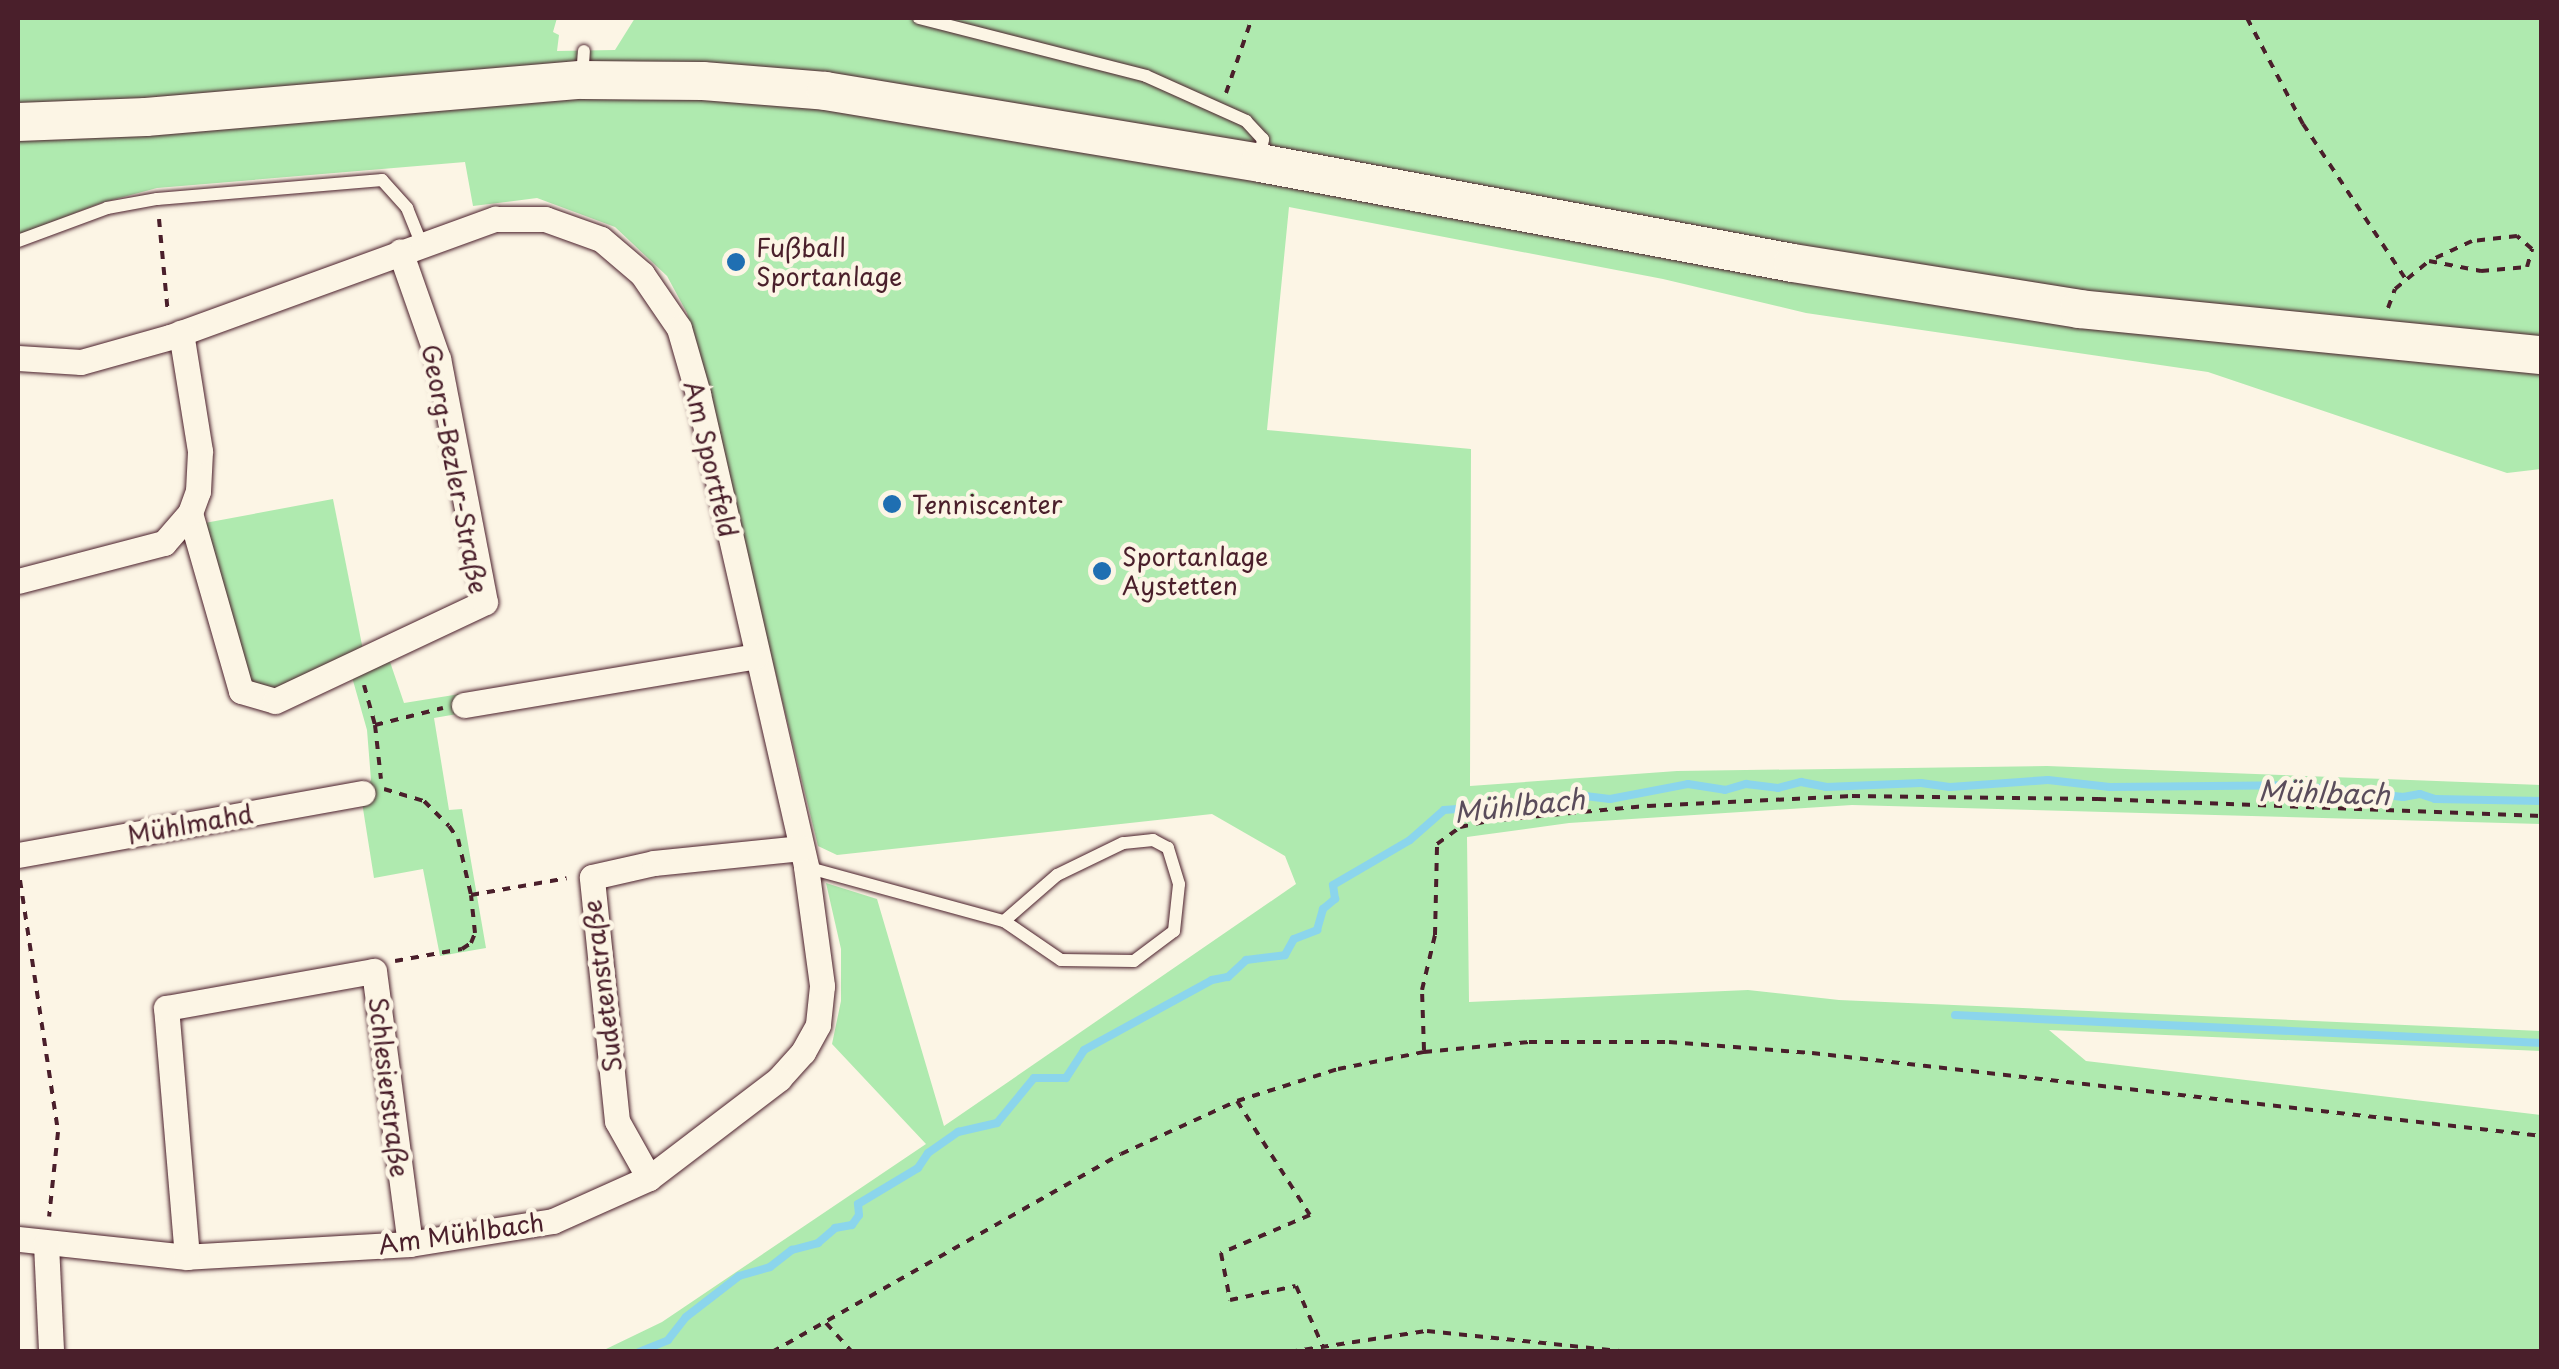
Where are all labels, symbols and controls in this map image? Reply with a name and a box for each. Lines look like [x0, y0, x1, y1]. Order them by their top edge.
place label: Fußball Sportanlage [756, 233, 902, 292]
marker: Fußball Sportanlage [725, 251, 747, 273]
street label: Georg-Bezler-Straße [416, 342, 494, 596]
street label: Am Sportfeld [678, 378, 744, 540]
place label: Tenniscenter [912, 489, 1062, 519]
marker: Tenniscenter [881, 493, 903, 515]
place label: Sportanlage Aystetten [1122, 542, 1268, 601]
marker: Sportanlage Aystetten [1091, 560, 1113, 582]
water label: Mühlbach [2258, 773, 2390, 811]
water label: Mühlbach [1452, 781, 1586, 829]
street label: Mühlmahd [125, 798, 255, 850]
street label: Sudetenstraße [577, 898, 627, 1074]
street label: Schlesierstraße [363, 995, 415, 1179]
street label: Am Mühlbach [376, 1207, 546, 1259]

